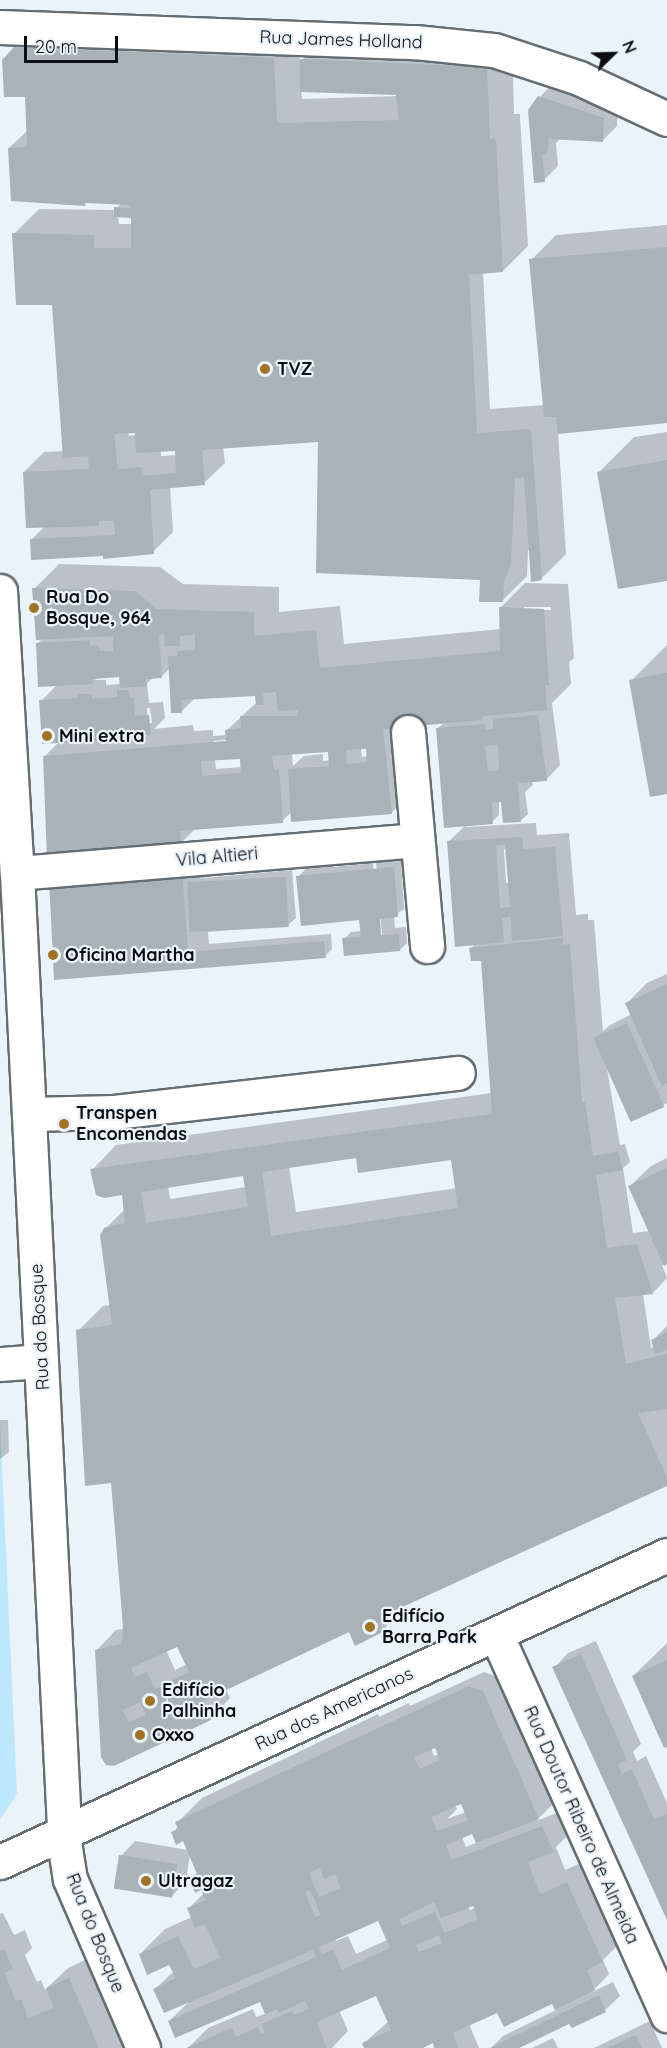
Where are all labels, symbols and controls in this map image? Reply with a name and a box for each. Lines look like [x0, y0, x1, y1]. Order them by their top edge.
scale bar [27, 24, 122, 62]
north arrow [583, 24, 643, 84]
street label: Rua James Holland [259, 26, 423, 54]
text: 20 m [35, 35, 77, 58]
text: N [618, 38, 641, 56]
place label: TVZ [277, 358, 312, 380]
marker: TVZ [258, 362, 272, 376]
place label: Rua Do Bosque, 964 [46, 587, 151, 630]
marker: Rua Do Bosque, 964 [27, 601, 41, 615]
place label: Mini extra [59, 725, 145, 747]
marker: Mini extra [40, 729, 54, 743]
street label: Vila Altieri [175, 843, 259, 871]
place label: Oficina Martha [65, 944, 195, 966]
marker: Oficina Martha [46, 948, 60, 962]
place label: Transpen Encomendas [76, 1103, 187, 1146]
marker: Transpen Encomendas [57, 1117, 71, 1131]
street label: Rua do Bosque [26, 1263, 54, 1391]
place label: Edifício Barra Park [382, 1606, 477, 1648]
marker: Edifício Barra Park [363, 1620, 377, 1634]
street label: Rua dos Americanos [251, 1663, 417, 1755]
place label: Edifício Palhinha [162, 1680, 236, 1722]
marker: Edifício Palhinha [143, 1694, 157, 1708]
street label: Rua Doutor Ribeiro de Almeida [519, 1703, 643, 1947]
place label: Oxxo [152, 1724, 194, 1746]
marker: Oxxo [133, 1728, 147, 1742]
street label: Rua do Bosque [61, 1870, 129, 1996]
place label: Ultragaz [158, 1870, 233, 1892]
marker: Ultragaz [139, 1874, 153, 1888]

